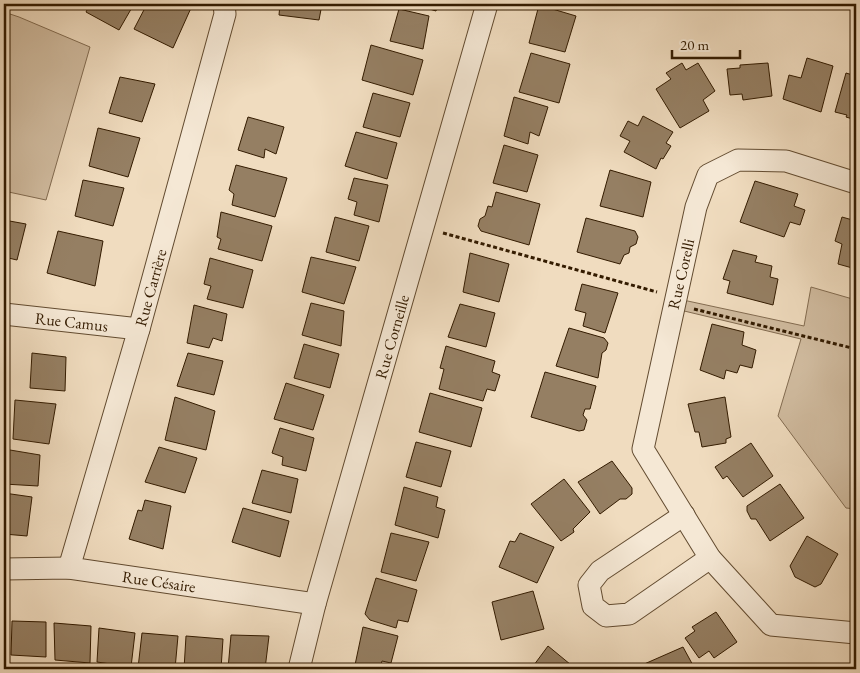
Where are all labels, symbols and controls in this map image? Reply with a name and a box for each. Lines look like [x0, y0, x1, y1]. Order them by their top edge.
scale bar [672, 28, 740, 60]
text: 20 m [680, 35, 709, 54]
street label: Rue Corelli [663, 237, 699, 311]
street label: Rue Carrière [130, 246, 171, 329]
street label: Rue Corneille [370, 292, 414, 381]
street label: Rue Camus [34, 307, 109, 336]
street label: Rue Césaire [121, 565, 197, 597]

